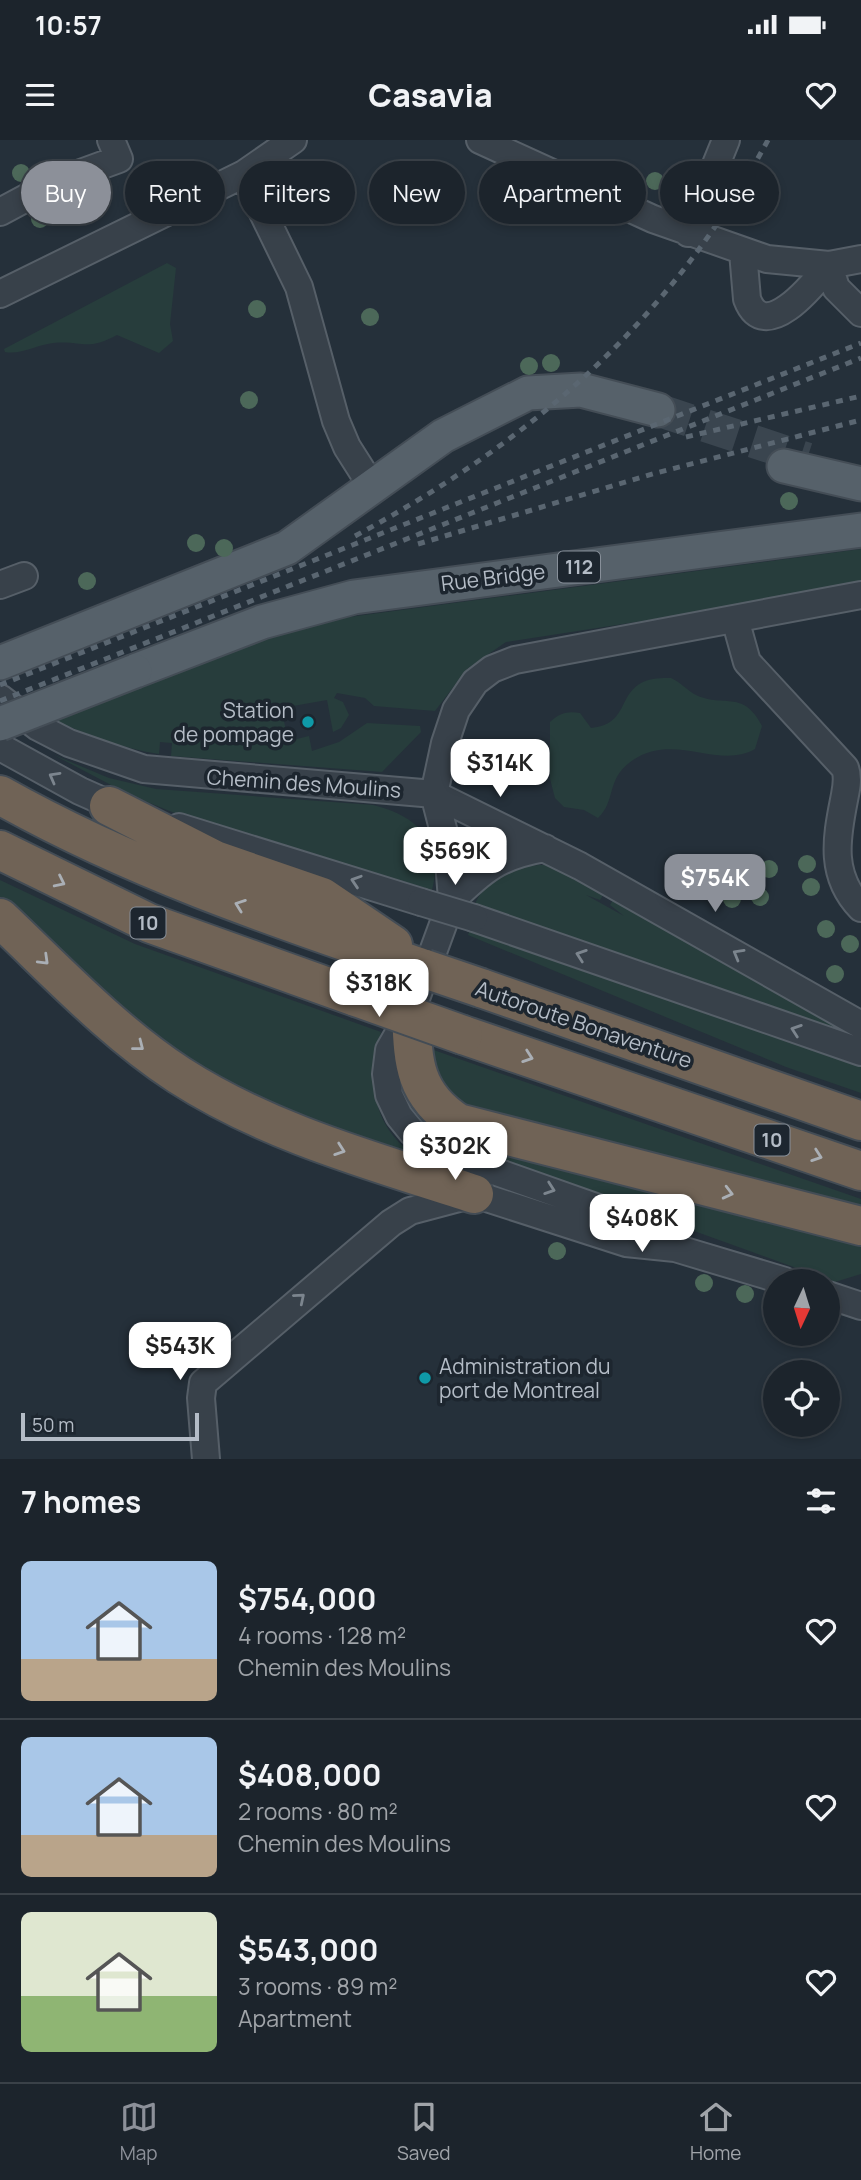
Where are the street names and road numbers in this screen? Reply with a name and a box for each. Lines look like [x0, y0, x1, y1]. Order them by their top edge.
road number: 112 [558, 552, 600, 582]
street label: Rue Bridge [439, 557, 547, 597]
street label: Chemin des Moulins [206, 762, 402, 804]
road number: 10 [130, 908, 166, 938]
street label: Autoroute Bonaventure [472, 974, 696, 1074]
road number: 10 [754, 1124, 790, 1156]

